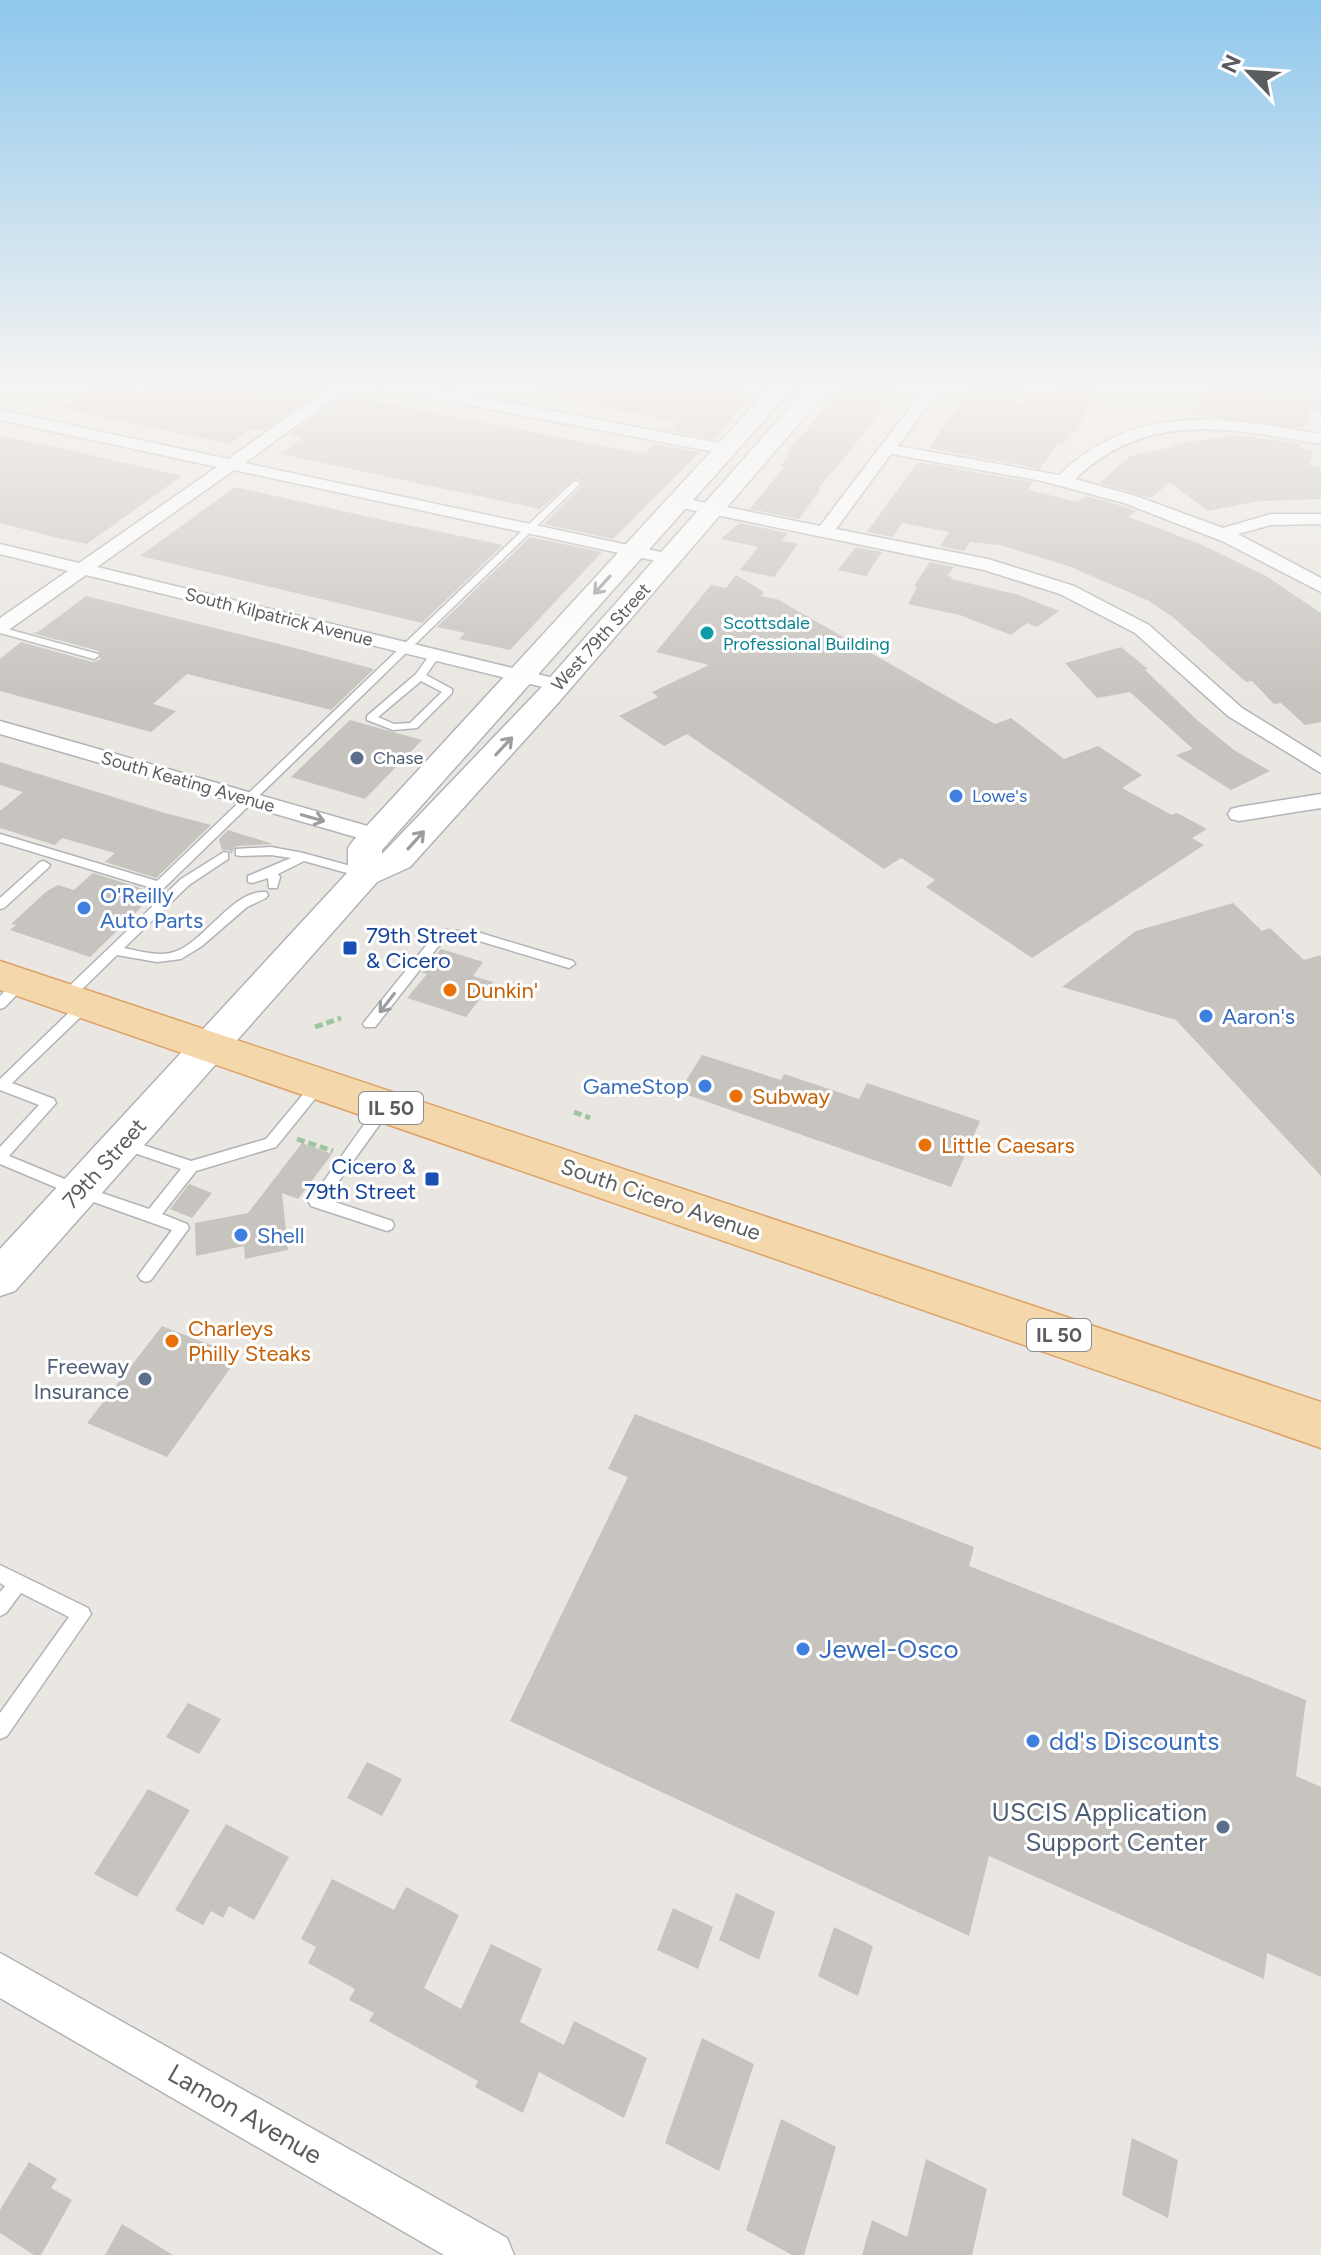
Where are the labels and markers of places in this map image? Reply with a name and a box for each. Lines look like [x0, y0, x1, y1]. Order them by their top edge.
place label: Scottsdale Professional Building [723, 612, 890, 655]
marker: Scottsdale Professional Building [698, 624, 716, 642]
place label: Chase [373, 747, 424, 769]
marker: Chase [348, 749, 366, 767]
place label: Lowe's [972, 785, 1027, 807]
marker: Lowe's [947, 787, 965, 805]
place label: O'Reilly Auto Parts [100, 882, 203, 934]
marker: O'Reilly Auto Parts [75, 899, 93, 917]
place label: 79th Street & Cicero [366, 922, 478, 974]
marker: 79th Street & Cicero [341, 939, 359, 957]
place label: Dunkin' [466, 977, 538, 1004]
marker: Dunkin' [441, 981, 459, 999]
place label: Aaron's [1222, 1003, 1295, 1030]
marker: Aaron's [1197, 1007, 1215, 1025]
place label: GameStop [583, 1073, 689, 1100]
marker: GameStop [696, 1077, 714, 1095]
place label: Subway [752, 1083, 830, 1110]
marker: Subway [727, 1087, 745, 1105]
place label: Little Caesars [941, 1132, 1075, 1159]
marker: Little Caesars [916, 1136, 934, 1154]
place label: Cicero & 79th Street [304, 1153, 416, 1205]
marker: Cicero & 79th Street [423, 1170, 441, 1188]
place label: Shell [257, 1222, 304, 1249]
marker: Shell [232, 1226, 250, 1244]
place label: Charleys Philly Steaks [188, 1315, 311, 1367]
marker: Charleys Philly Steaks [163, 1332, 181, 1350]
place label: Freeway Insurance [33, 1353, 129, 1405]
marker: Freeway Insurance [136, 1370, 154, 1388]
place label: Jewel-Osco [819, 1633, 959, 1665]
marker: Jewel-Osco [794, 1640, 812, 1658]
place label: dd's Discounts [1049, 1725, 1219, 1757]
marker: dd's Discounts [1024, 1732, 1042, 1750]
place label: USCIS Application Support Center [992, 1796, 1207, 1858]
marker: USCIS Application Support Center [1214, 1818, 1232, 1836]

